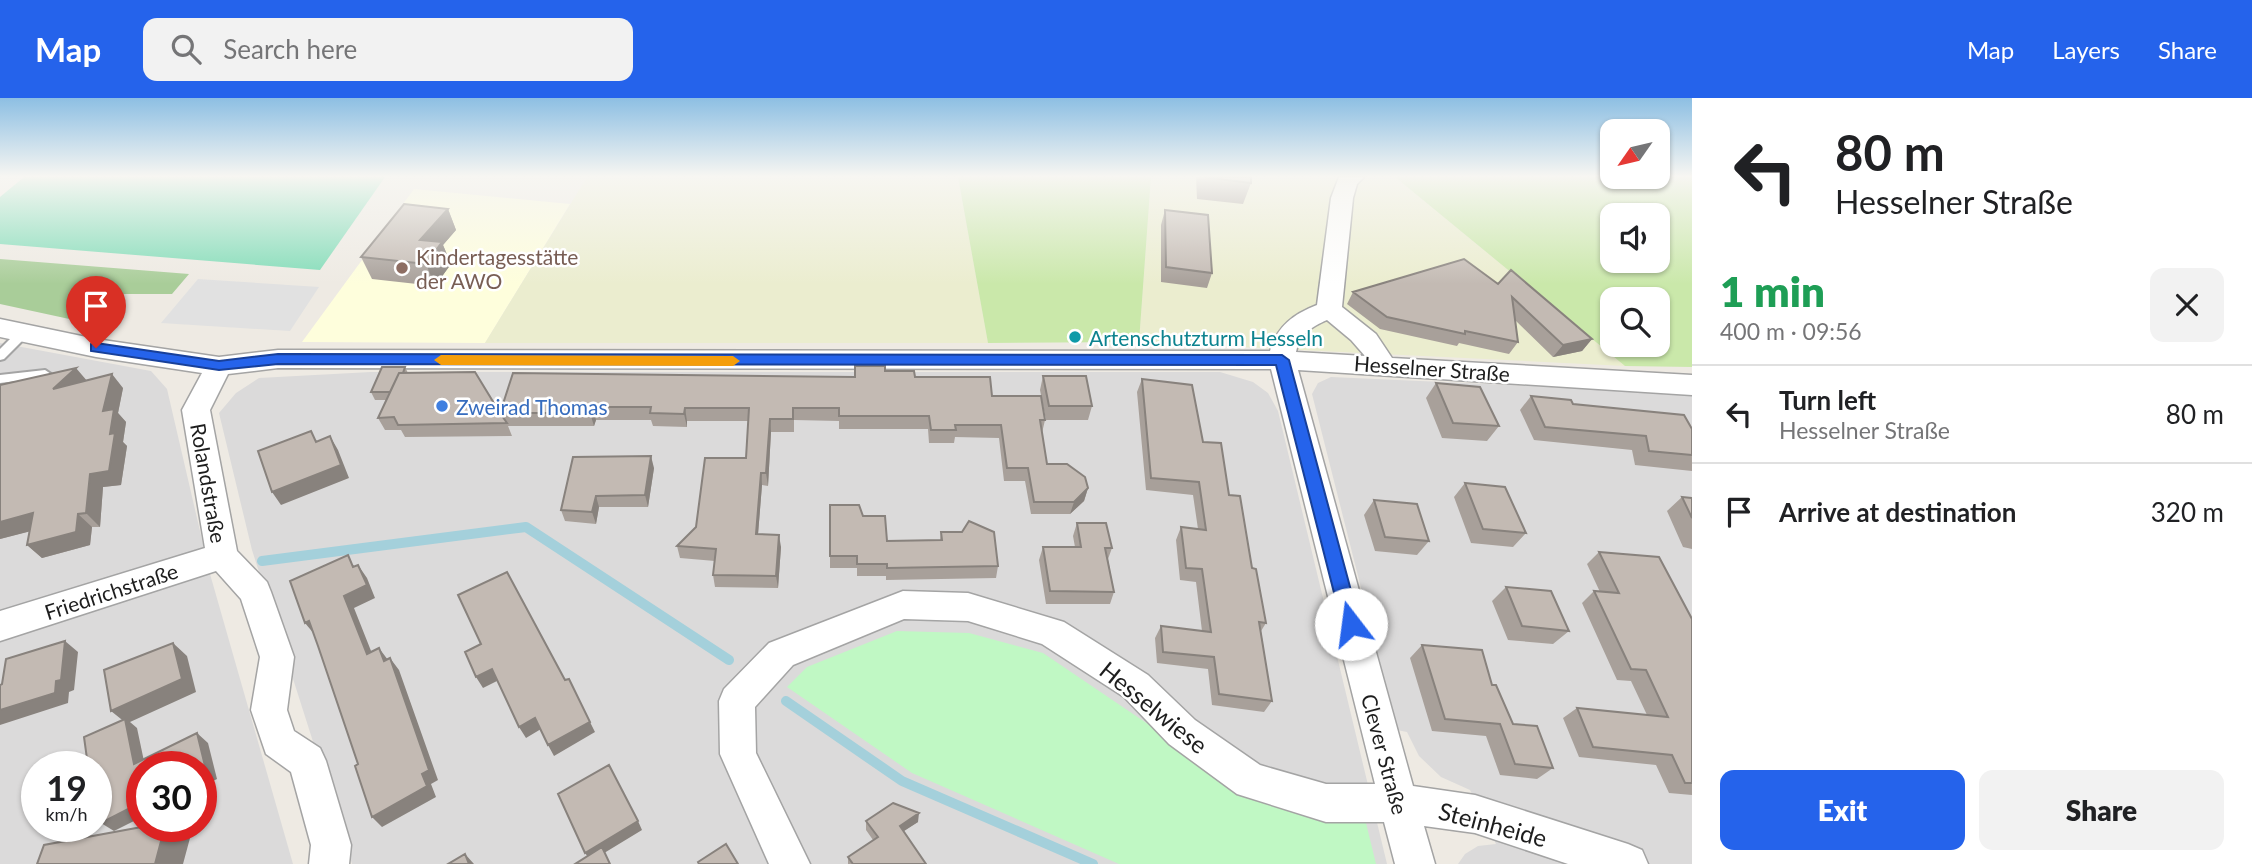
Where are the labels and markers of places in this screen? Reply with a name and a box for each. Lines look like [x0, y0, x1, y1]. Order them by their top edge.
place label: Kindertagesstätte der AWO [416, 244, 578, 293]
marker: Kindertagesstätte der AWO [394, 260, 410, 276]
pin [66, 276, 126, 348]
place label: Artenschutzturm Hesseln [1089, 325, 1323, 350]
marker: Artenschutzturm Hesseln [1067, 329, 1083, 345]
place label: Zweirad Thomas [456, 394, 608, 419]
marker: Zweirad Thomas [434, 398, 450, 414]

